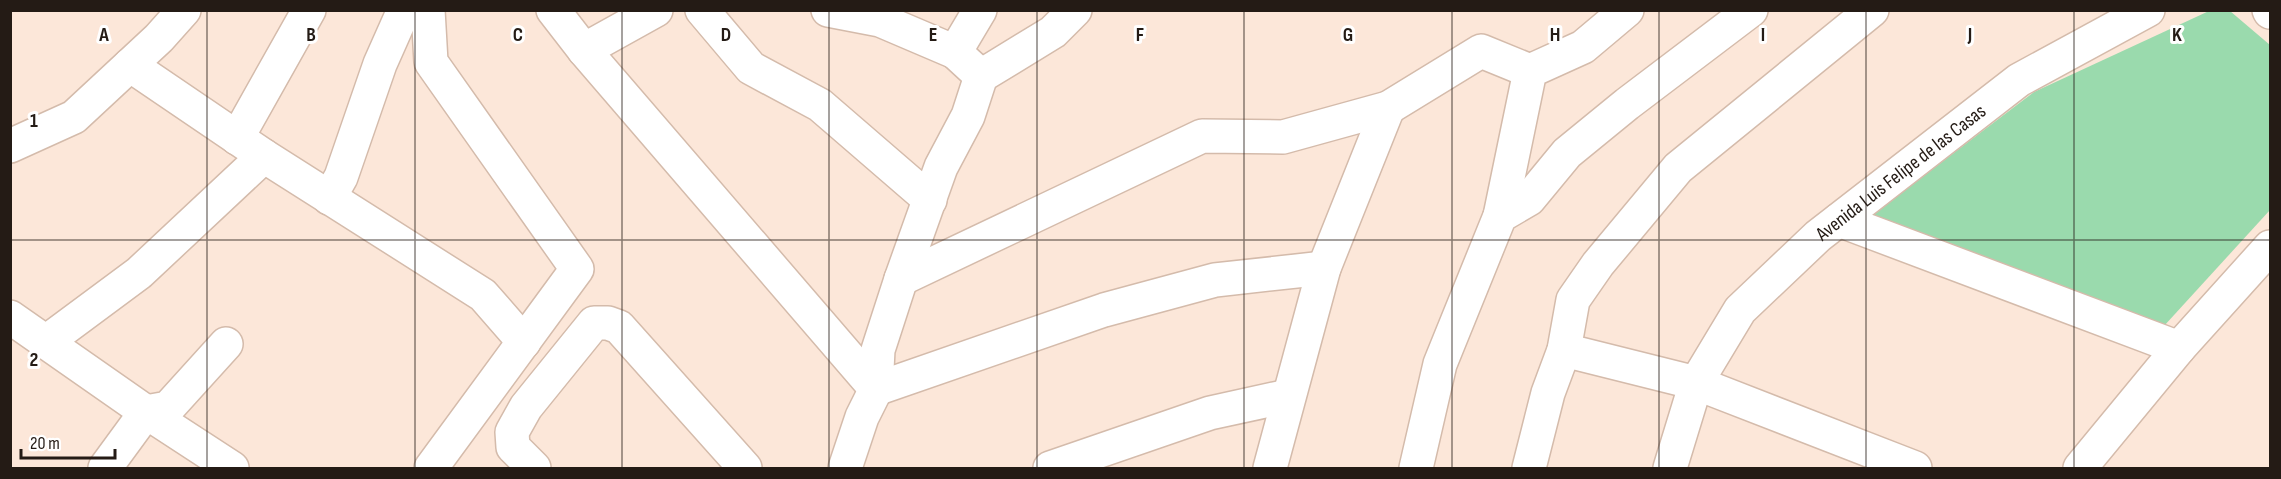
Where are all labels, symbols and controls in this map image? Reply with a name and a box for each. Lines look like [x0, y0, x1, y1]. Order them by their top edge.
text: A [98, 23, 109, 47]
text: B [306, 23, 316, 47]
text: C [513, 23, 523, 47]
text: D [721, 23, 731, 47]
text: E [929, 23, 937, 47]
text: F [1136, 23, 1144, 47]
text: G [1343, 23, 1353, 47]
text: H [1550, 23, 1560, 47]
text: I [1761, 23, 1765, 47]
text: J [1967, 23, 1972, 47]
text: K [2172, 23, 2182, 47]
street label: Avenida Luis Felipe de las Casas [1811, 99, 1991, 247]
text: 1 [30, 109, 38, 133]
text: 2 [30, 348, 38, 372]
scale bar [21, 422, 116, 460]
text: 20 m [30, 433, 60, 454]

